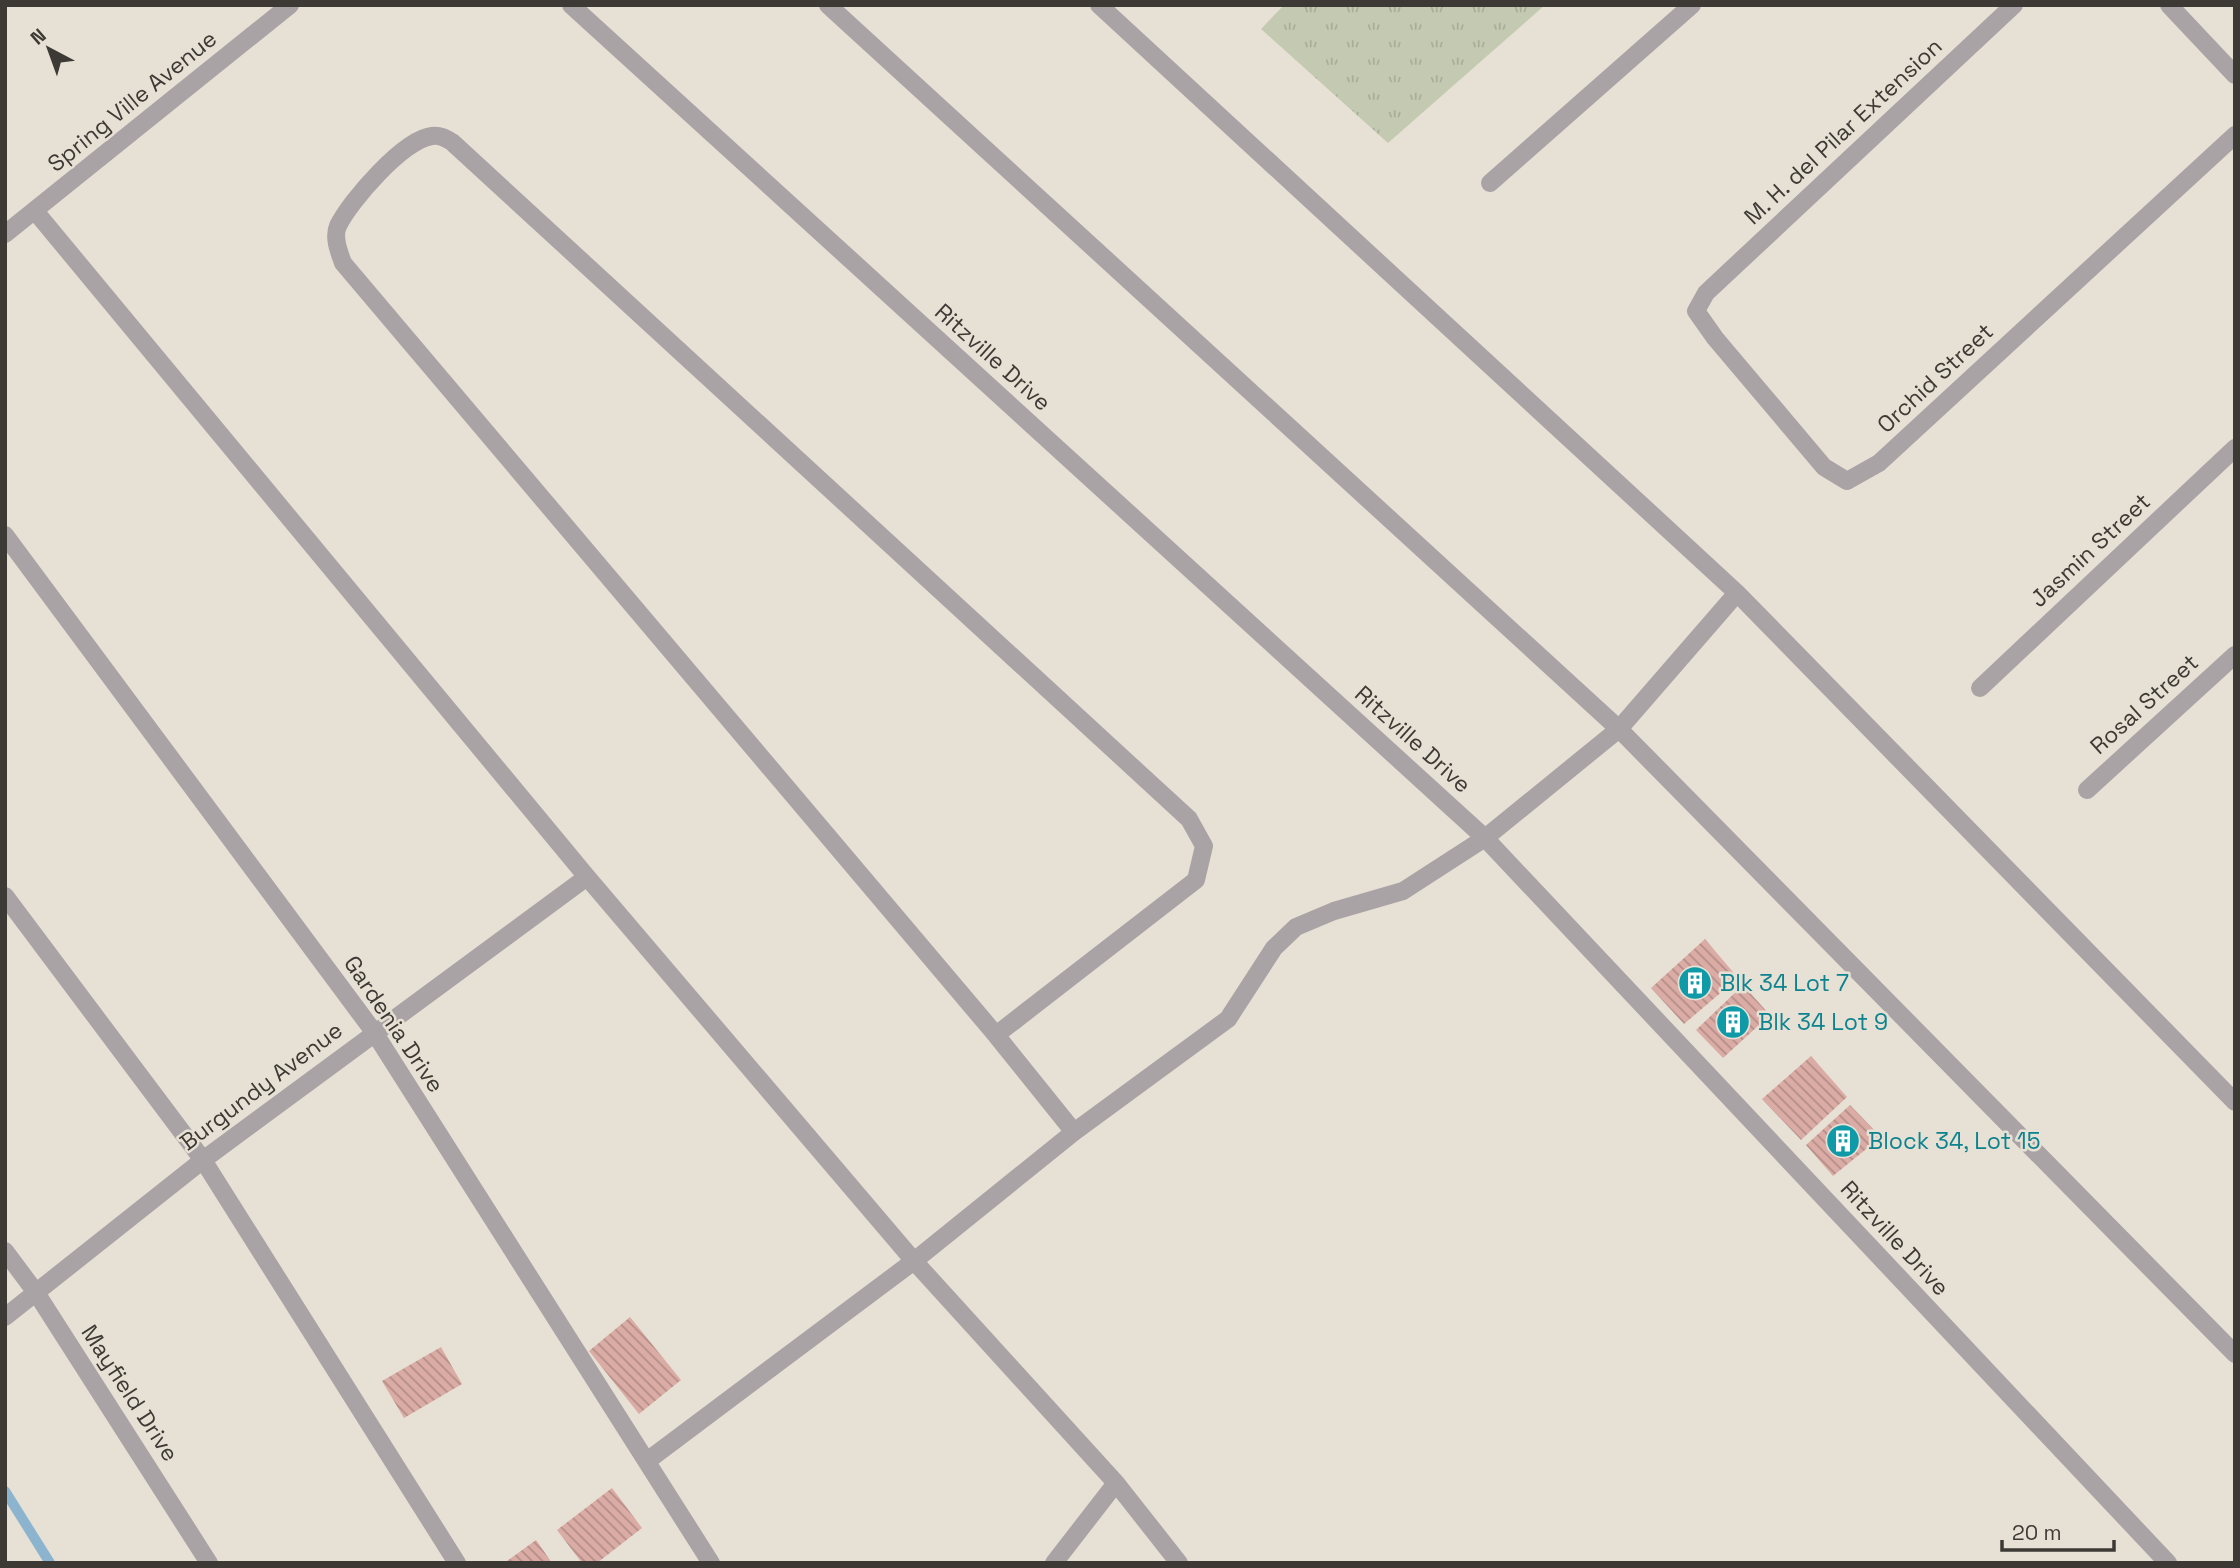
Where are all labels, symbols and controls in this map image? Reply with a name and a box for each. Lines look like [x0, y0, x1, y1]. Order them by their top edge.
north arrow [14, 14, 84, 84]
text: N [25, 23, 51, 50]
street label: Spring Ville Avenue [41, 23, 223, 179]
street label: M. H. del Pilar Extension [1738, 31, 1948, 231]
street label: Ritzville Drive [928, 297, 1058, 417]
street label: Orchid Street [1871, 317, 1999, 439]
street label: Jasmin Street [2023, 486, 2157, 614]
street label: Rosal Street [2083, 647, 2205, 761]
street label: Ritzville Drive [1348, 679, 1478, 799]
street label: Gardenia Drive [337, 950, 451, 1098]
building icon: Blk 34 Lot 7 [1676, 964, 1714, 1002]
place label: Blk 34 Lot 7 [1720, 968, 1849, 998]
building icon: Blk 34 Lot 9 [1714, 1003, 1752, 1041]
place label: Blk 34 Lot 9 [1758, 1007, 1888, 1037]
street label: Burgundy Avenue [174, 1015, 348, 1157]
building icon: Block 34, Lot 15 [1824, 1122, 1862, 1160]
place label: Block 34, Lot 15 [1868, 1126, 2040, 1156]
street label: Ritzville Drive [1834, 1174, 1956, 1302]
street label: Mayfield Drive [75, 1319, 185, 1467]
scale bar [2002, 1508, 2114, 1552]
text: 20 m [2012, 1519, 2062, 1546]

